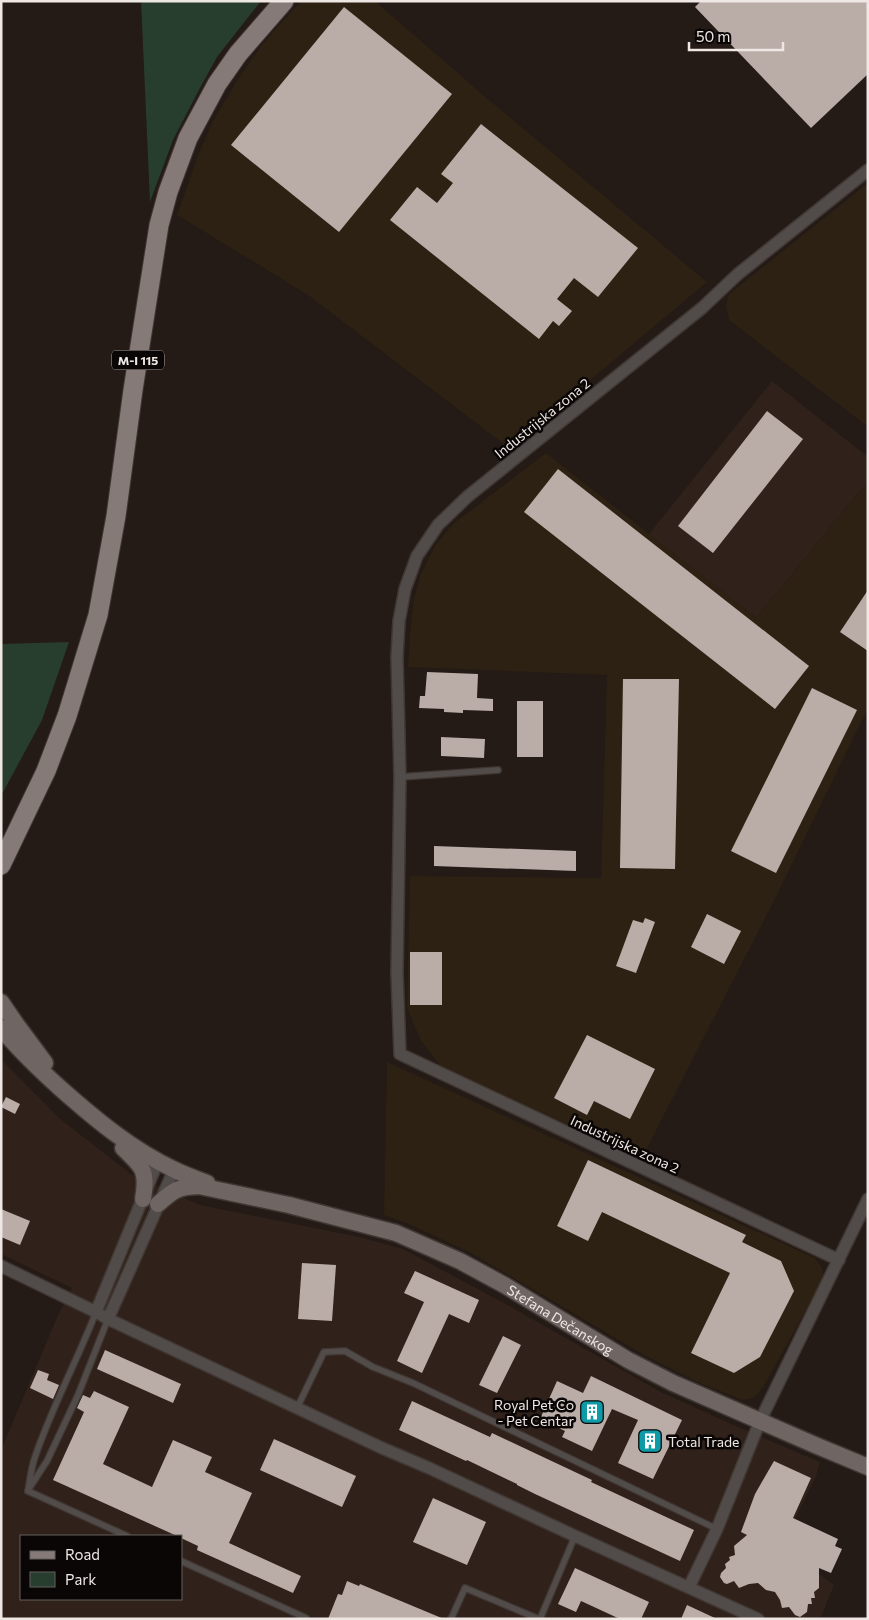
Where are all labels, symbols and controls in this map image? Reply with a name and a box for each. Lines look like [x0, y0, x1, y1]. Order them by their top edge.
scale bar [689, 20, 783, 52]
text: 50 m [696, 27, 730, 45]
road number: M-I 115 [112, 350, 164, 370]
street label: Industrijska zona 2 [491, 374, 593, 462]
street label: Industrijska zona 2 [568, 1111, 682, 1177]
street label: Stefana Dečanskog [504, 1280, 617, 1358]
place label: Royal Pet Co - Pet Centar [494, 1396, 574, 1429]
building icon: Royal Pet Co - Pet Centar [579, 1399, 605, 1425]
building icon: Total Trade [637, 1428, 663, 1454]
place label: Total Trade [668, 1433, 740, 1450]
legend [20, 1535, 182, 1600]
text: Road [65, 1545, 100, 1563]
text: Park [65, 1570, 96, 1588]

